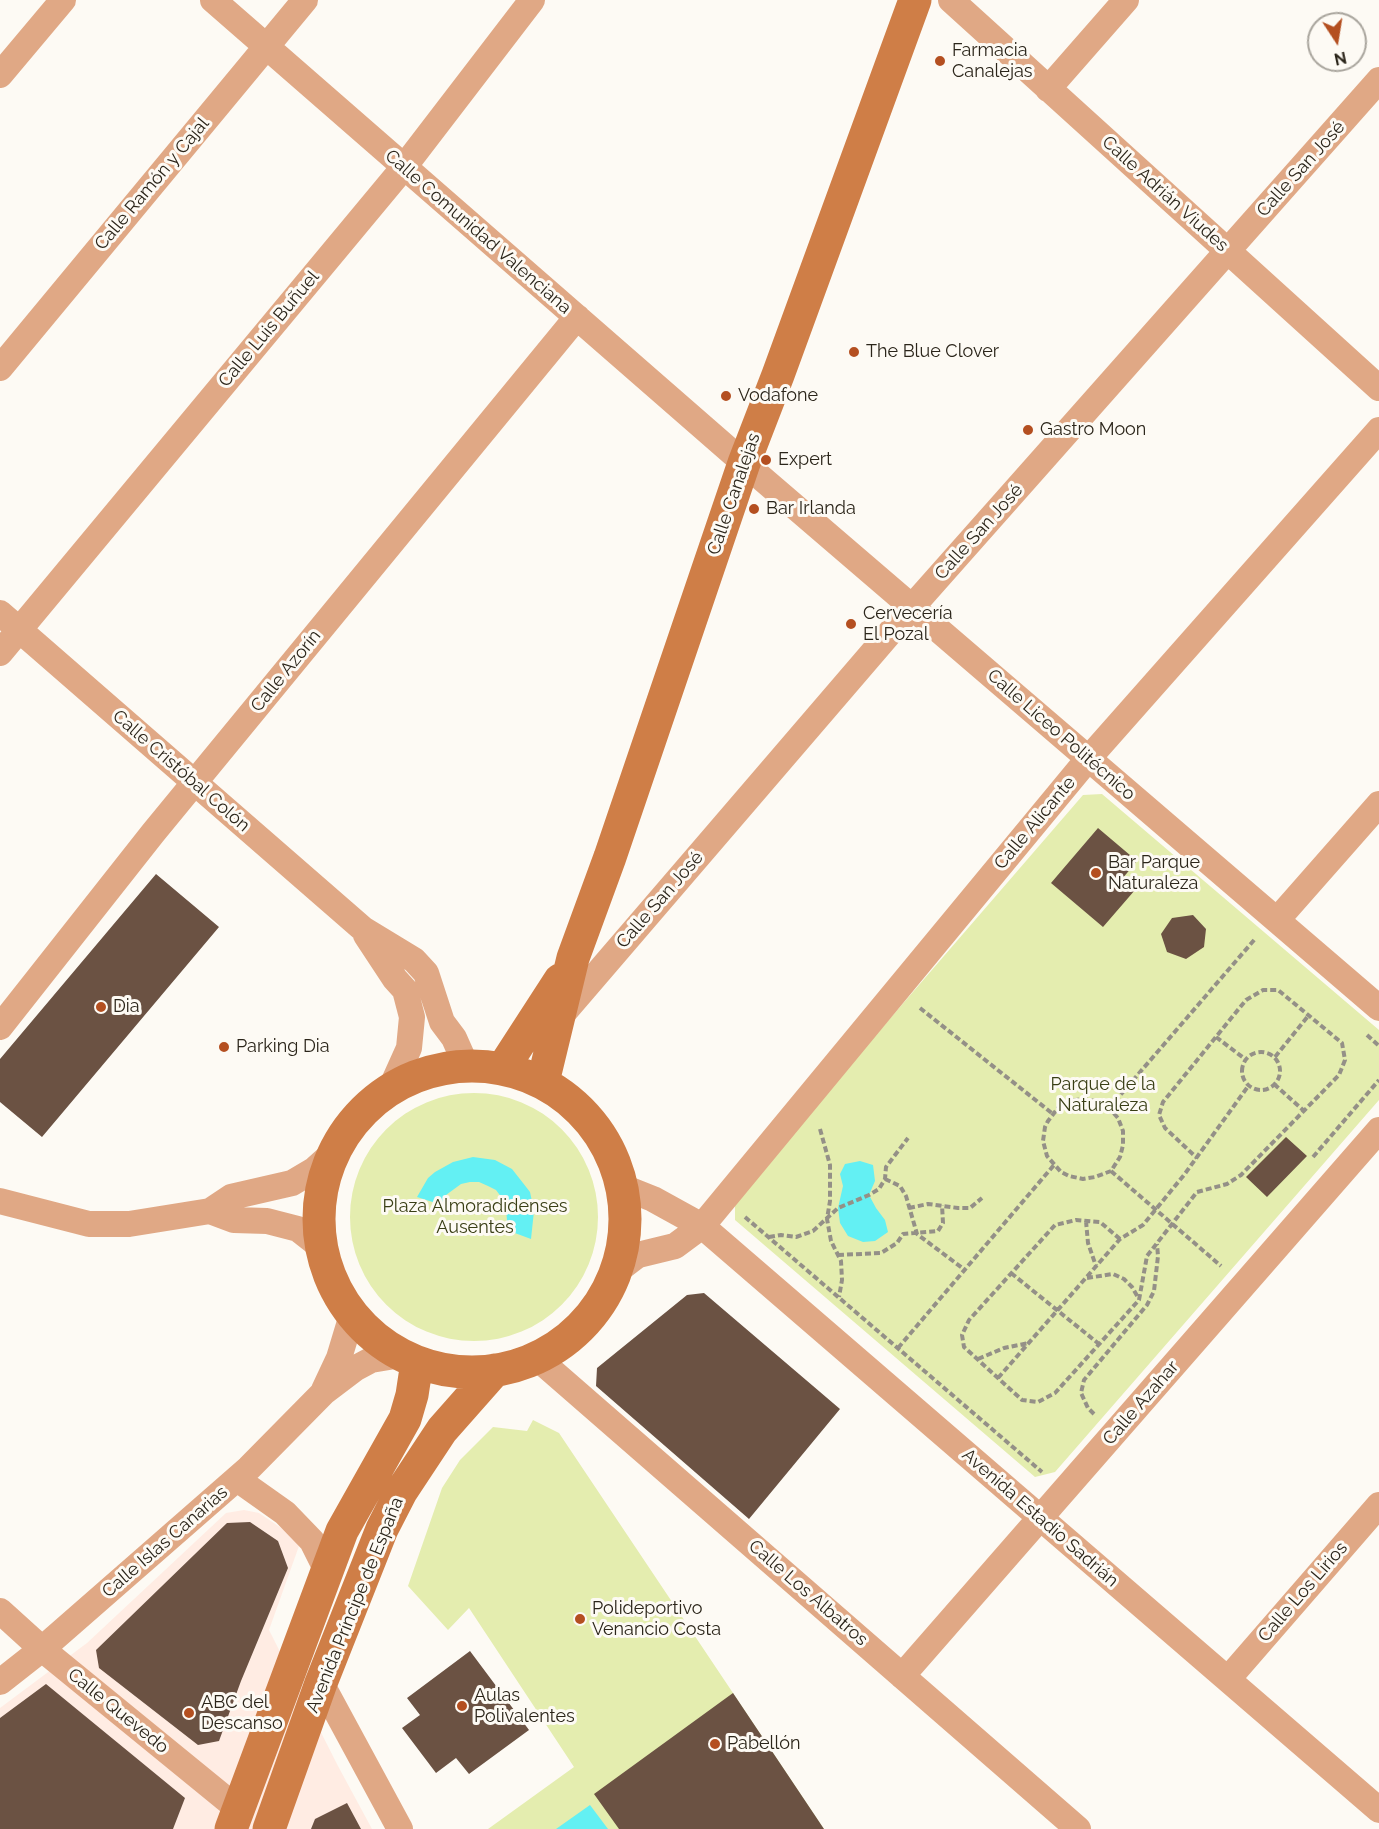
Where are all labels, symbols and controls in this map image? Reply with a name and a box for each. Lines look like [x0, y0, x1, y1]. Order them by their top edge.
north arrow [1307, 12, 1367, 72]
place label: Farmacia Canalejas [952, 40, 1032, 82]
text: N [1332, 48, 1348, 69]
marker: Farmacia Canalejas [933, 54, 947, 68]
street label: Calle Ramón y Cajal [90, 113, 214, 255]
street label: Calle San José [1252, 117, 1350, 221]
street label: Calle Adrián Viudes [1097, 132, 1233, 256]
street label: Calle Comunidad Valenciana [381, 145, 575, 319]
street label: Calle Luis Buñuel [214, 267, 324, 391]
place label: The Blue Clover [866, 341, 999, 363]
marker: The Blue Clover [847, 345, 861, 359]
place label: Vodafone [738, 385, 818, 407]
marker: Vodafone [719, 389, 733, 403]
place label: Gastro Moon [1040, 419, 1146, 441]
marker: Gastro Moon [1021, 423, 1035, 437]
street label: Calle Canalejas [703, 430, 765, 558]
place label: Expert [778, 449, 832, 471]
marker: Expert [759, 453, 773, 467]
street label: Calle San José [930, 480, 1028, 584]
place label: Bar Irlanda [766, 498, 856, 520]
marker: Bar Irlanda [747, 502, 761, 516]
place label: Cervecería El Pozal [863, 603, 952, 646]
marker: Cervecería El Pozal [844, 617, 858, 631]
street label: Calle Azorín [246, 626, 326, 716]
street label: Calle Liceo Politécnico [983, 665, 1139, 805]
street label: Calle Cristóbal Colón [108, 706, 254, 836]
street label: Calle Alicante [990, 772, 1080, 874]
street label: Calle San José [612, 847, 708, 953]
place label: Bar Parque Naturaleza [1108, 852, 1200, 894]
marker: Bar Parque Naturaleza [1089, 866, 1103, 880]
place label: Dia [113, 996, 140, 1018]
marker: Dia [94, 1000, 108, 1014]
place label: Parking Dia [236, 1036, 329, 1058]
marker: Parking Dia [217, 1040, 231, 1054]
park label: Parque de la Naturaleza [1051, 1074, 1155, 1116]
park label: Plaza Almoradidenses Ausentes [383, 1196, 567, 1238]
street label: Calle Azahar [1099, 1356, 1183, 1450]
street label: Avenida Estadio Sadrián [958, 1444, 1122, 1592]
street label: Calle Islas Canarias [98, 1482, 232, 1602]
street label: Avenida Príncipe de España [302, 1494, 408, 1716]
street label: Calle Los Albatros [744, 1535, 872, 1651]
street label: Calle Los Lirios [1254, 1538, 1352, 1646]
place label: Polideportivo Venancio Costa [592, 1598, 721, 1640]
marker: Polideportivo Venancio Costa [573, 1612, 587, 1626]
street label: Calle Quevedo [63, 1664, 173, 1758]
place label: Aulas Polivalentes [474, 1685, 575, 1728]
place label: ABC del Descanso [201, 1692, 283, 1734]
marker: Aulas Polivalentes [455, 1699, 469, 1713]
marker: ABC del Descanso [182, 1706, 196, 1720]
place label: Pabellón [727, 1733, 801, 1755]
marker: Pabellón [708, 1737, 722, 1751]

